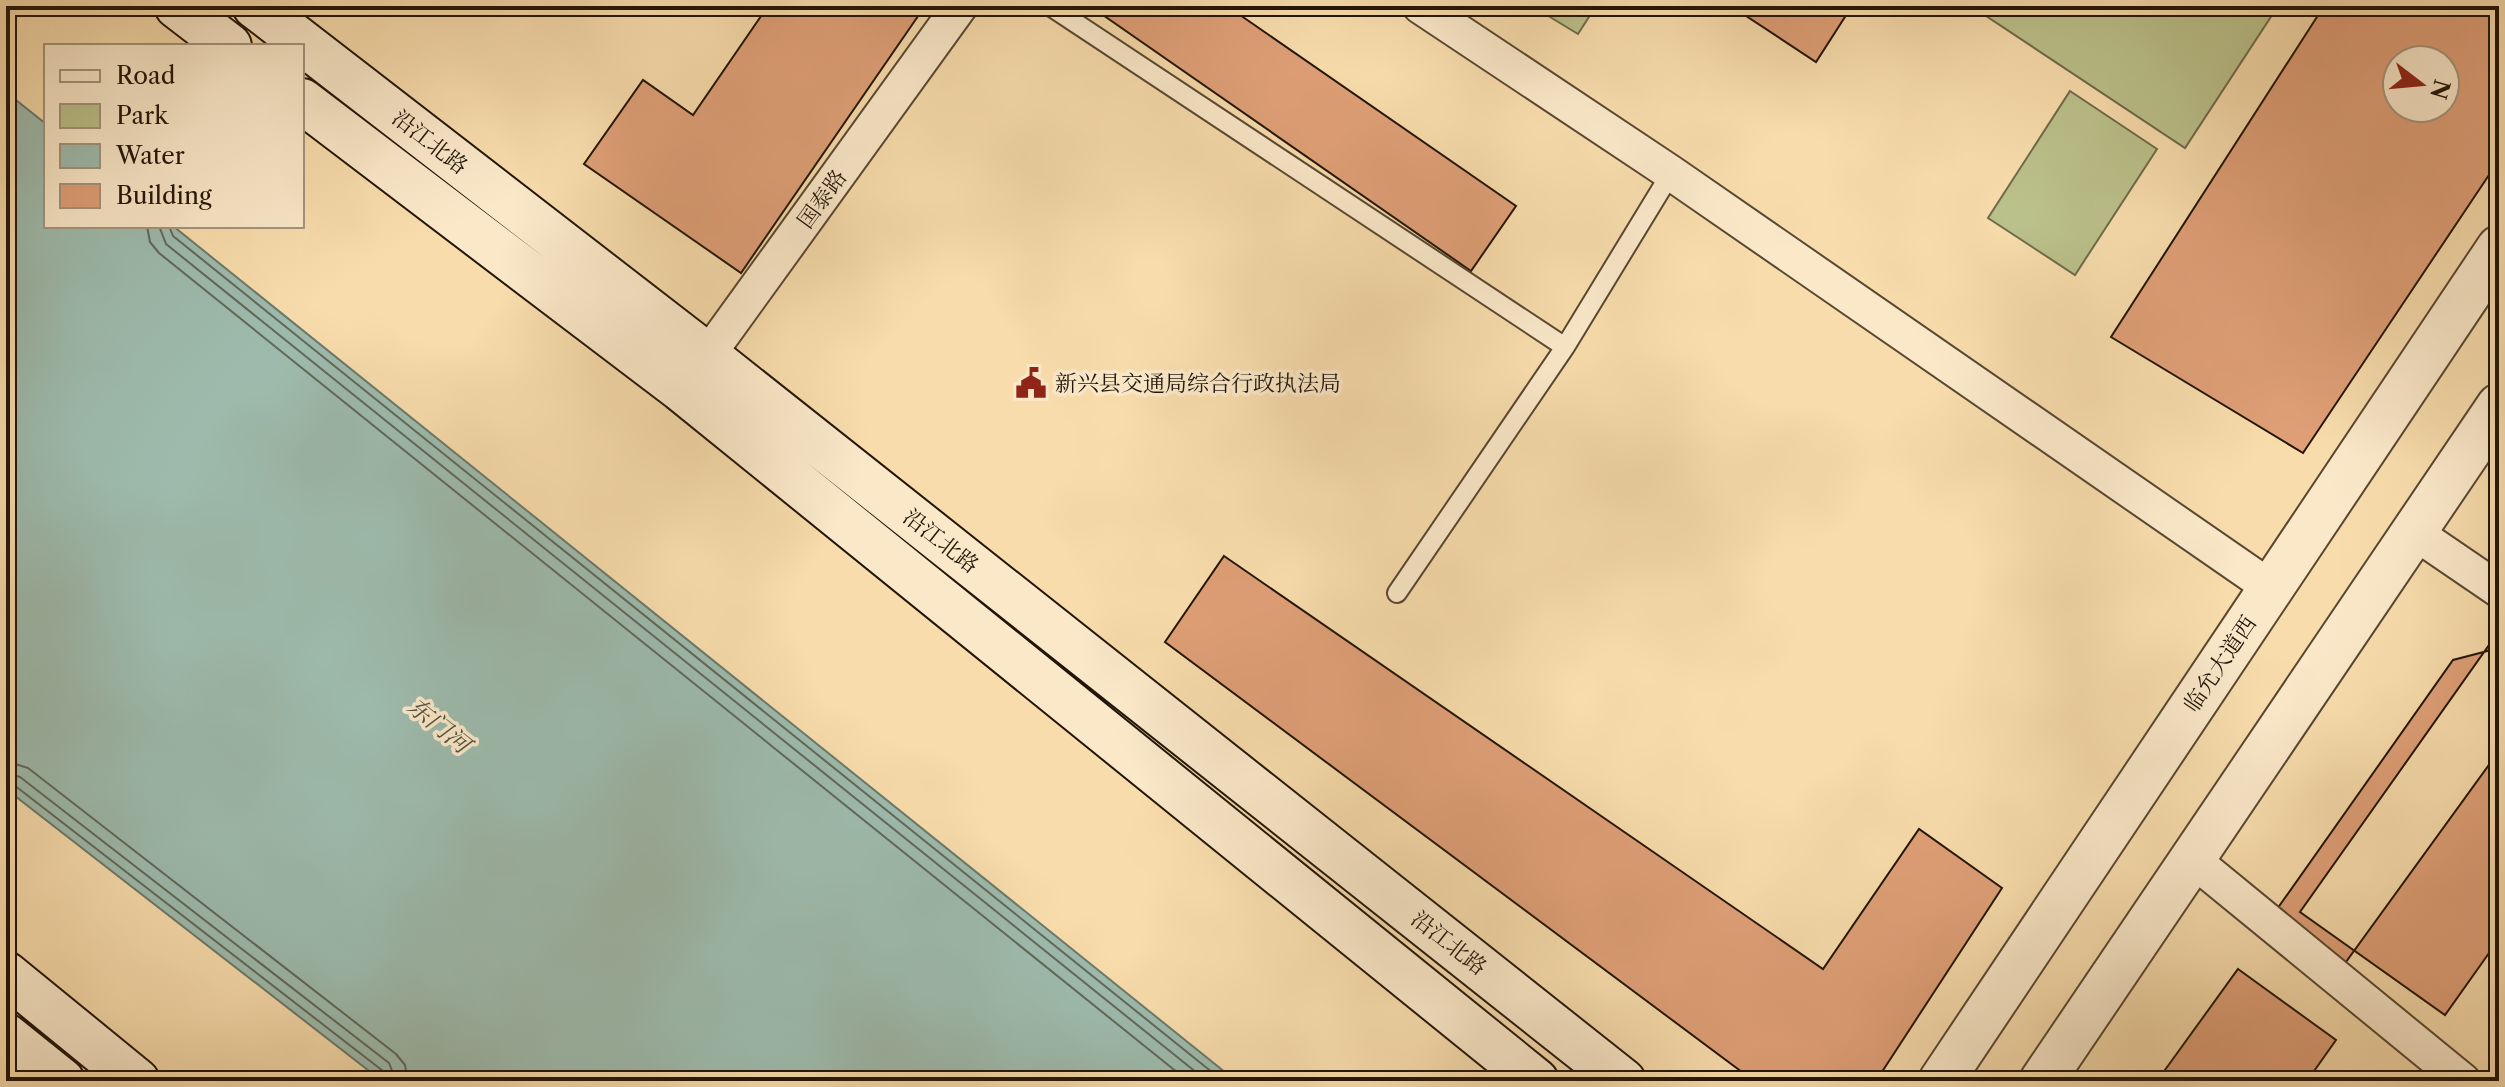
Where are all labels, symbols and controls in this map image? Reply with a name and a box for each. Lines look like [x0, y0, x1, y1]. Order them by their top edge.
legend [44, 44, 304, 228]
north arrow [2381, 44, 2461, 124]
text: Road [116, 61, 176, 90]
text: N [2424, 76, 2455, 102]
text: Park [116, 101, 169, 130]
street label: 沿江北路 [387, 104, 473, 180]
text: Water [115, 141, 185, 170]
street label: 国泰路 [792, 164, 852, 234]
text: Building [116, 181, 212, 210]
public building icon: 新兴县交通局综合行政执法局 [1014, 366, 1048, 400]
place label: 新兴县交通局综合行政执法局 [1055, 370, 1341, 397]
street label: 沿江北路 [898, 503, 984, 579]
street label: 临允大道西 [2178, 611, 2262, 717]
water label: 东门河 [402, 691, 479, 761]
street label: 沿江北路 [1406, 905, 1492, 981]

